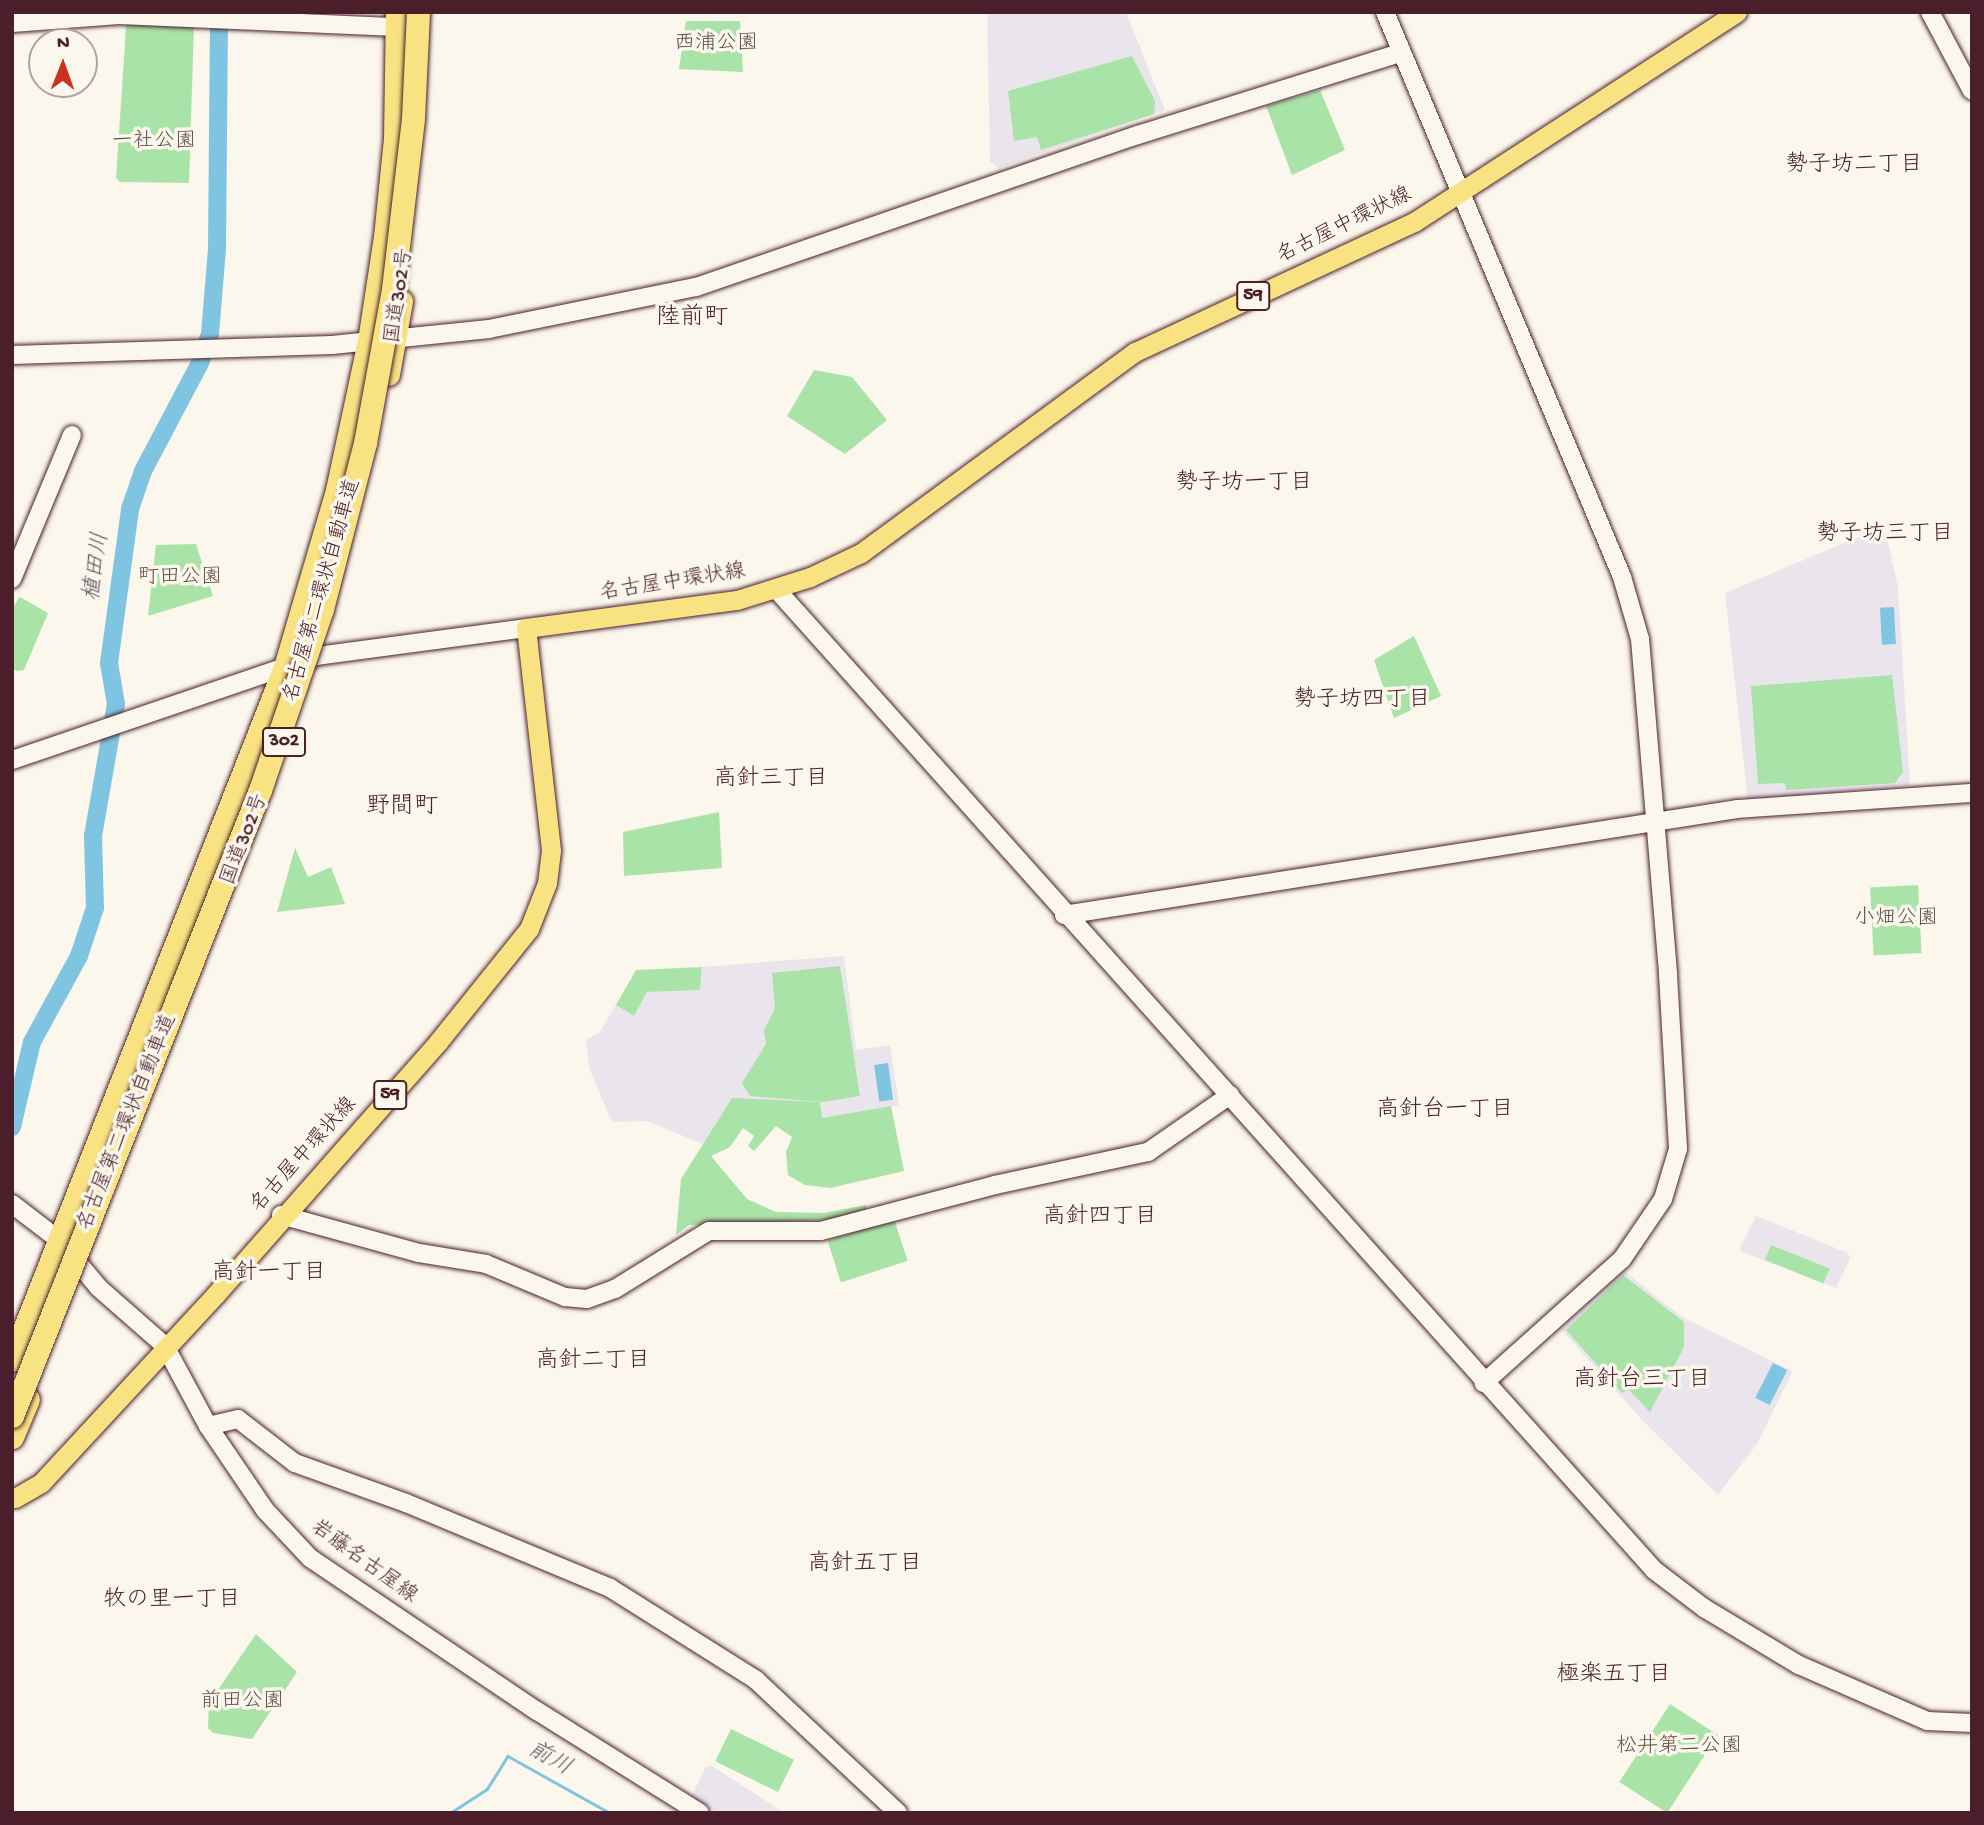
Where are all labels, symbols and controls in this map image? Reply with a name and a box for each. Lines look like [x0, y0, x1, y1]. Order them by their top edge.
north arrow [28, 28, 98, 98]
text: N [57, 32, 70, 55]
park label: 西浦公園 [674, 32, 758, 58]
park label: 一社公園 [112, 130, 196, 156]
district label: 勢子坊二丁目 [1785, 152, 1923, 180]
street label: 名古屋中環状線 [1273, 183, 1417, 271]
street label: 国道302号 [382, 247, 420, 345]
road number: 59 [1236, 280, 1270, 312]
district label: 陸前町 [656, 305, 728, 333]
district label: 勢子坊一丁目 [1175, 470, 1313, 498]
street label: 名古屋第二環状自動車道 [280, 477, 368, 705]
district label: 勢子坊三丁目 [1816, 521, 1954, 549]
water label: 植田川 [80, 531, 116, 603]
street label: 名古屋中環状線 [598, 560, 748, 608]
park label: 町田公園 [138, 566, 222, 592]
district label: 勢子坊四丁目 [1293, 687, 1431, 715]
road number: 302 [261, 726, 307, 758]
district label: 高針三丁目 [714, 766, 828, 794]
street label: 国道302号 [217, 791, 275, 889]
district label: 野間町 [366, 794, 438, 822]
park label: 小畑公園 [1854, 907, 1938, 933]
street label: 名古屋第二環状自動車道 [74, 1011, 184, 1235]
road number: 59 [372, 1079, 408, 1110]
street label: 名古屋中環状線 [246, 1093, 364, 1219]
district label: 高針台一丁目 [1376, 1097, 1514, 1125]
district label: 高針四丁目 [1043, 1204, 1157, 1232]
district label: 高針一丁目 [212, 1260, 326, 1288]
district label: 高針二丁目 [536, 1348, 650, 1376]
district label: 高針台三丁目 [1573, 1367, 1711, 1395]
street label: 岩藤名古屋線 [305, 1516, 421, 1610]
district label: 高針五丁目 [808, 1551, 922, 1579]
district label: 牧の里一丁目 [103, 1587, 241, 1615]
district label: 極楽五丁目 [1557, 1662, 1671, 1690]
park label: 前田公園 [200, 1690, 284, 1716]
park label: 松井第二公園 [1616, 1735, 1742, 1761]
water label: 前川 [522, 1737, 576, 1783]

